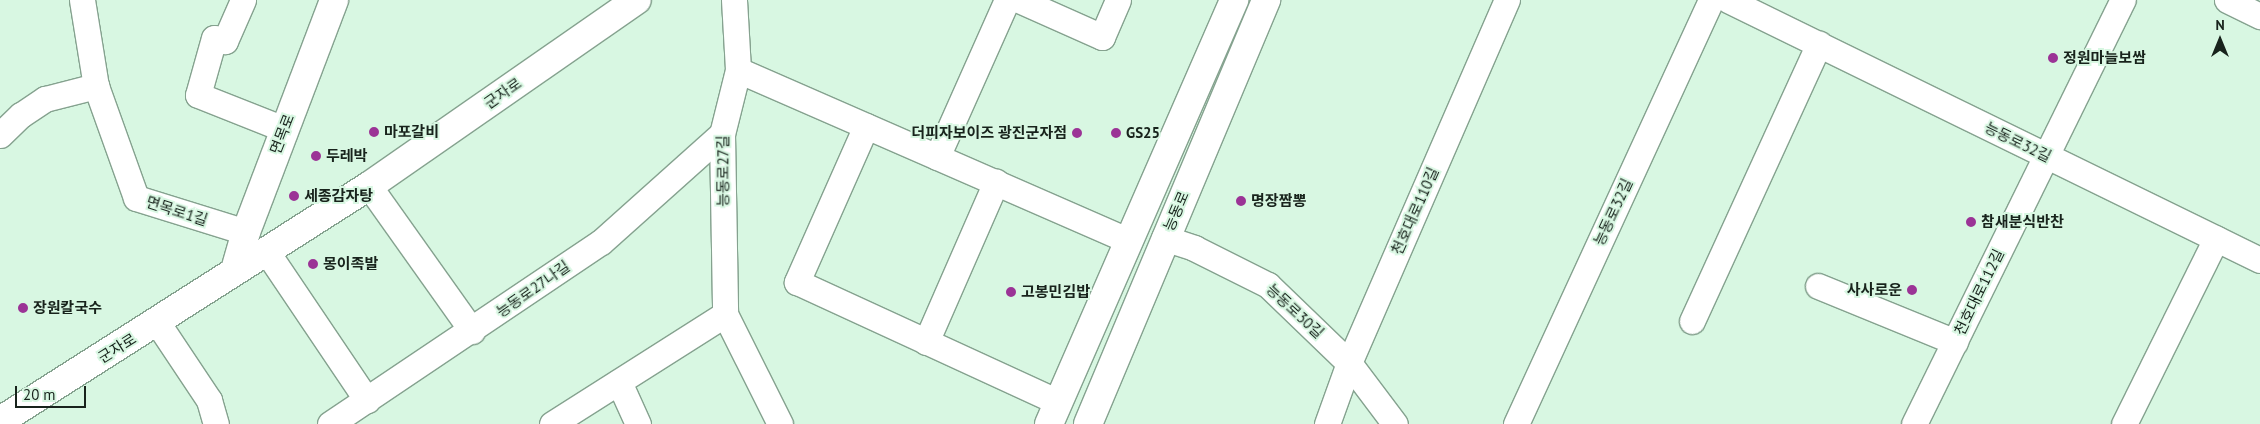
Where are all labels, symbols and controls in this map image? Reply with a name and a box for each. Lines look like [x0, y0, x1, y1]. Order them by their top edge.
north arrow [2195, 15, 2245, 65]
text: N [2215, 16, 2225, 34]
place label: 정원마늘보쌈 [2063, 49, 2146, 67]
marker: 정원마늘보쌈 [2047, 52, 2059, 64]
street label: 군자로 [481, 74, 525, 112]
street label: 면목로 [266, 111, 298, 157]
street label: 능동로32길 [1982, 118, 2054, 166]
place label: 마포갈비 [384, 123, 439, 141]
place label: 더피자보이즈 광진군자점 [911, 124, 1067, 142]
place label: GS25 [1126, 124, 1160, 142]
marker: 마포갈비 [368, 126, 380, 138]
marker: 더피자보이즈 광진군자점 [1071, 127, 1083, 139]
marker: GS25 [1110, 127, 1122, 139]
street label: 능동로27길 [714, 135, 732, 207]
place label: 두레박 [326, 147, 367, 165]
marker: 두레박 [310, 150, 322, 162]
street label: 천호대로110길 [1388, 165, 1442, 257]
street label: 능동로32길 [1590, 176, 1636, 248]
place label: 세종감자탕 [304, 187, 373, 205]
street label: 능동로 [1160, 188, 1192, 234]
marker: 세종감자탕 [288, 190, 300, 202]
place label: 명장짬뽕 [1251, 192, 1306, 210]
street label: 면목로1길 [144, 193, 210, 229]
marker: 명장짬뽕 [1235, 195, 1247, 207]
place label: 참새분식반찬 [1981, 213, 2064, 231]
marker: 참새분식반찬 [1965, 216, 1977, 228]
street label: 천호대로112길 [1950, 246, 2008, 338]
place label: 몽이족발 [323, 255, 378, 273]
street label: 능동로27나길 [493, 257, 573, 321]
marker: 몽이족발 [307, 258, 319, 270]
street label: 능동로30길 [1263, 280, 1327, 342]
place label: 사사로운 [1847, 281, 1902, 299]
place label: 고봉민김밥 [1021, 283, 1090, 301]
marker: 사사로운 [1906, 284, 1918, 296]
marker: 고봉민김밥 [1005, 286, 1017, 298]
place label: 장원칼국수 [33, 299, 102, 317]
marker: 장원칼국수 [17, 302, 29, 314]
street label: 군자로 [95, 329, 139, 367]
scale bar [18, 376, 89, 408]
text: 20 m [23, 385, 56, 404]

